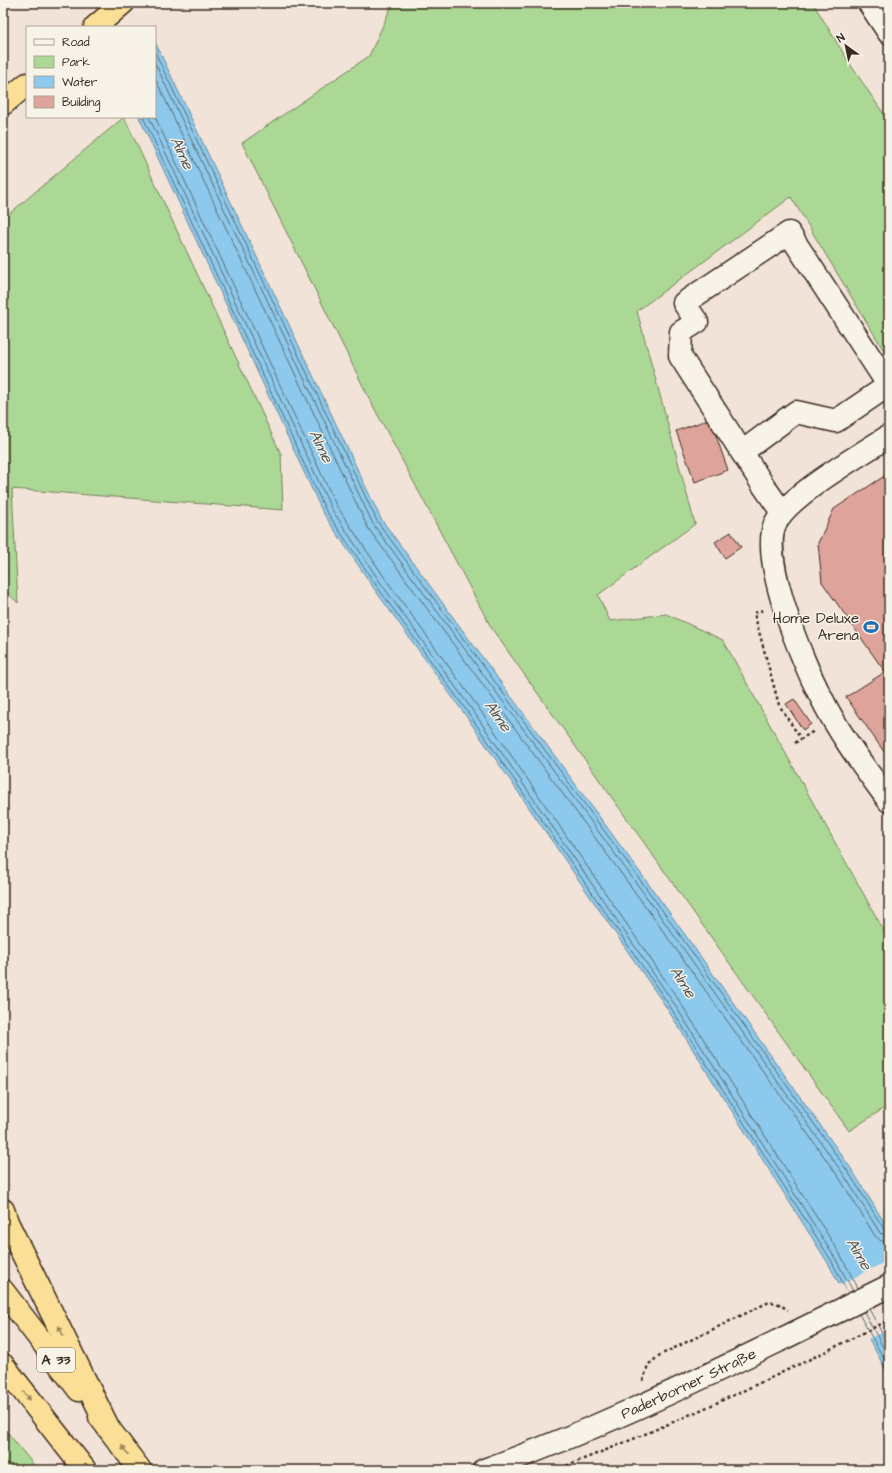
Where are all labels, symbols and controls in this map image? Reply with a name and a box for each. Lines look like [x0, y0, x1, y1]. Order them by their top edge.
legend [26, 26, 156, 118]
north arrow [826, 26, 866, 66]
text: N [834, 30, 848, 46]
text: Road [62, 34, 90, 51]
text: Park [62, 54, 90, 71]
text: Water [62, 74, 98, 91]
text: Building [62, 94, 100, 112]
water label: Alme [165, 133, 200, 174]
water label: Alme [304, 426, 339, 467]
place label: Home Deluxe Arena [773, 608, 859, 646]
sports icon: Home Deluxe Arena [862, 618, 880, 636]
water label: Alme [479, 696, 518, 737]
water label: Alme [665, 962, 702, 1003]
water label: Alme [841, 1234, 878, 1275]
one-way arrow [58, 1325, 64, 1337]
street label: Paderborner Straße [618, 1343, 759, 1424]
road number: A 33 [37, 1348, 75, 1372]
one-way arrow [23, 1390, 31, 1401]
one-way arrow [120, 1444, 129, 1455]

